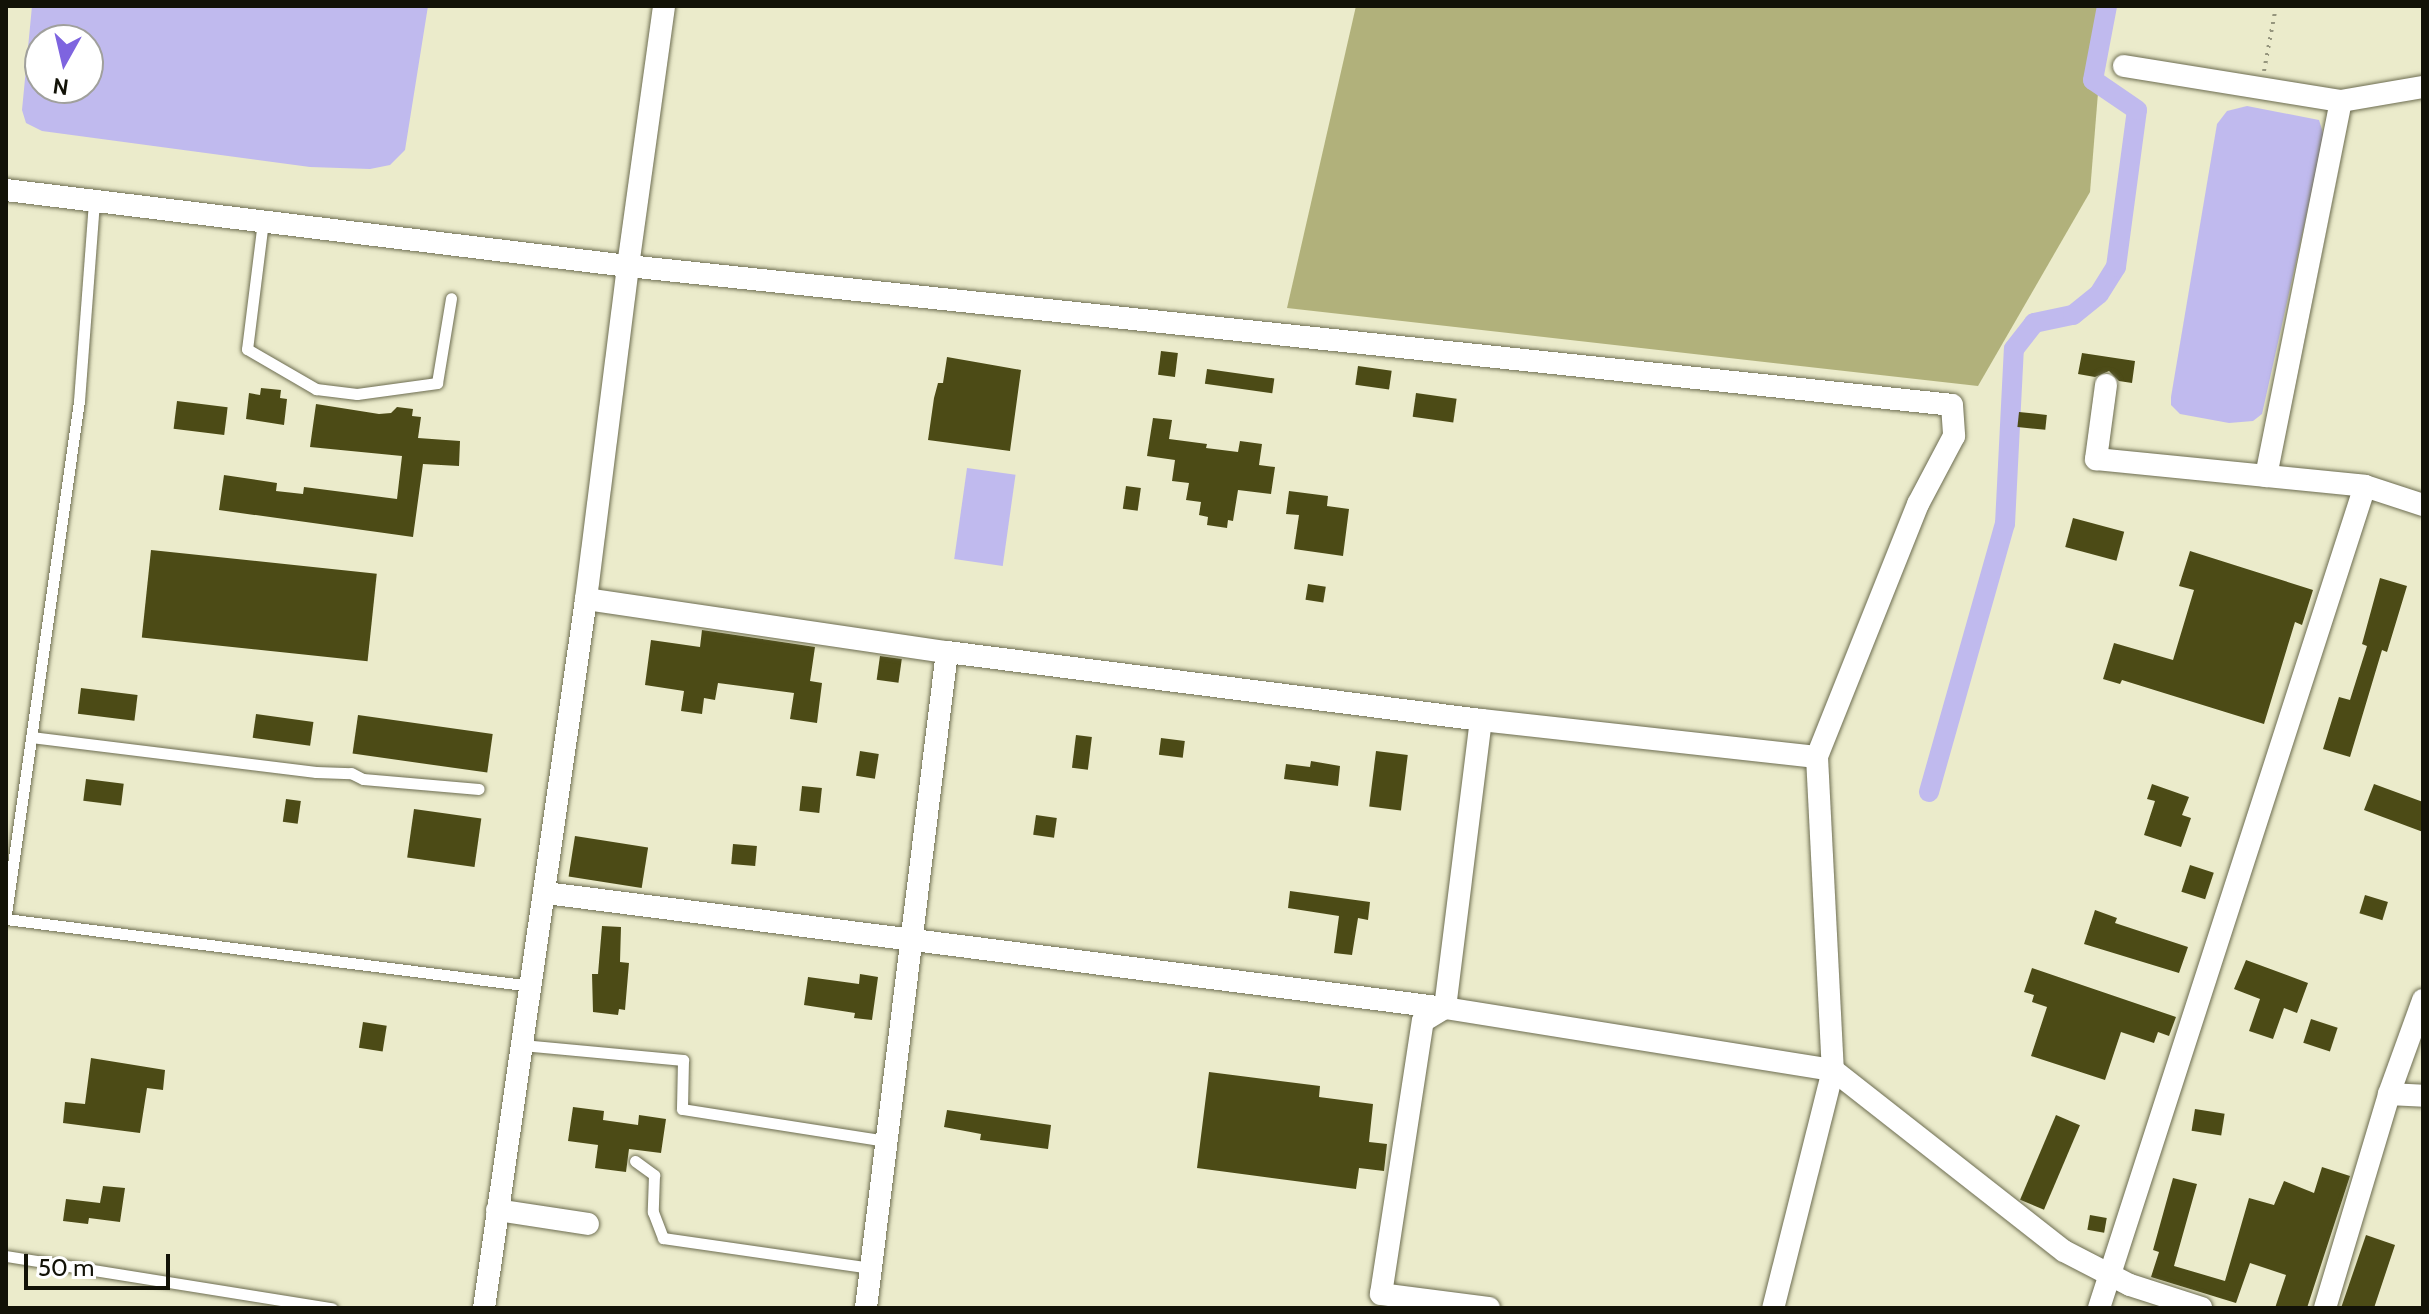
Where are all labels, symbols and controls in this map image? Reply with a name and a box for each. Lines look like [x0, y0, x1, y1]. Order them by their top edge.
north arrow [24, 24, 104, 104]
text: N [51, 72, 70, 101]
scale bar [28, 1238, 174, 1288]
text: 50 m [38, 1253, 94, 1282]

